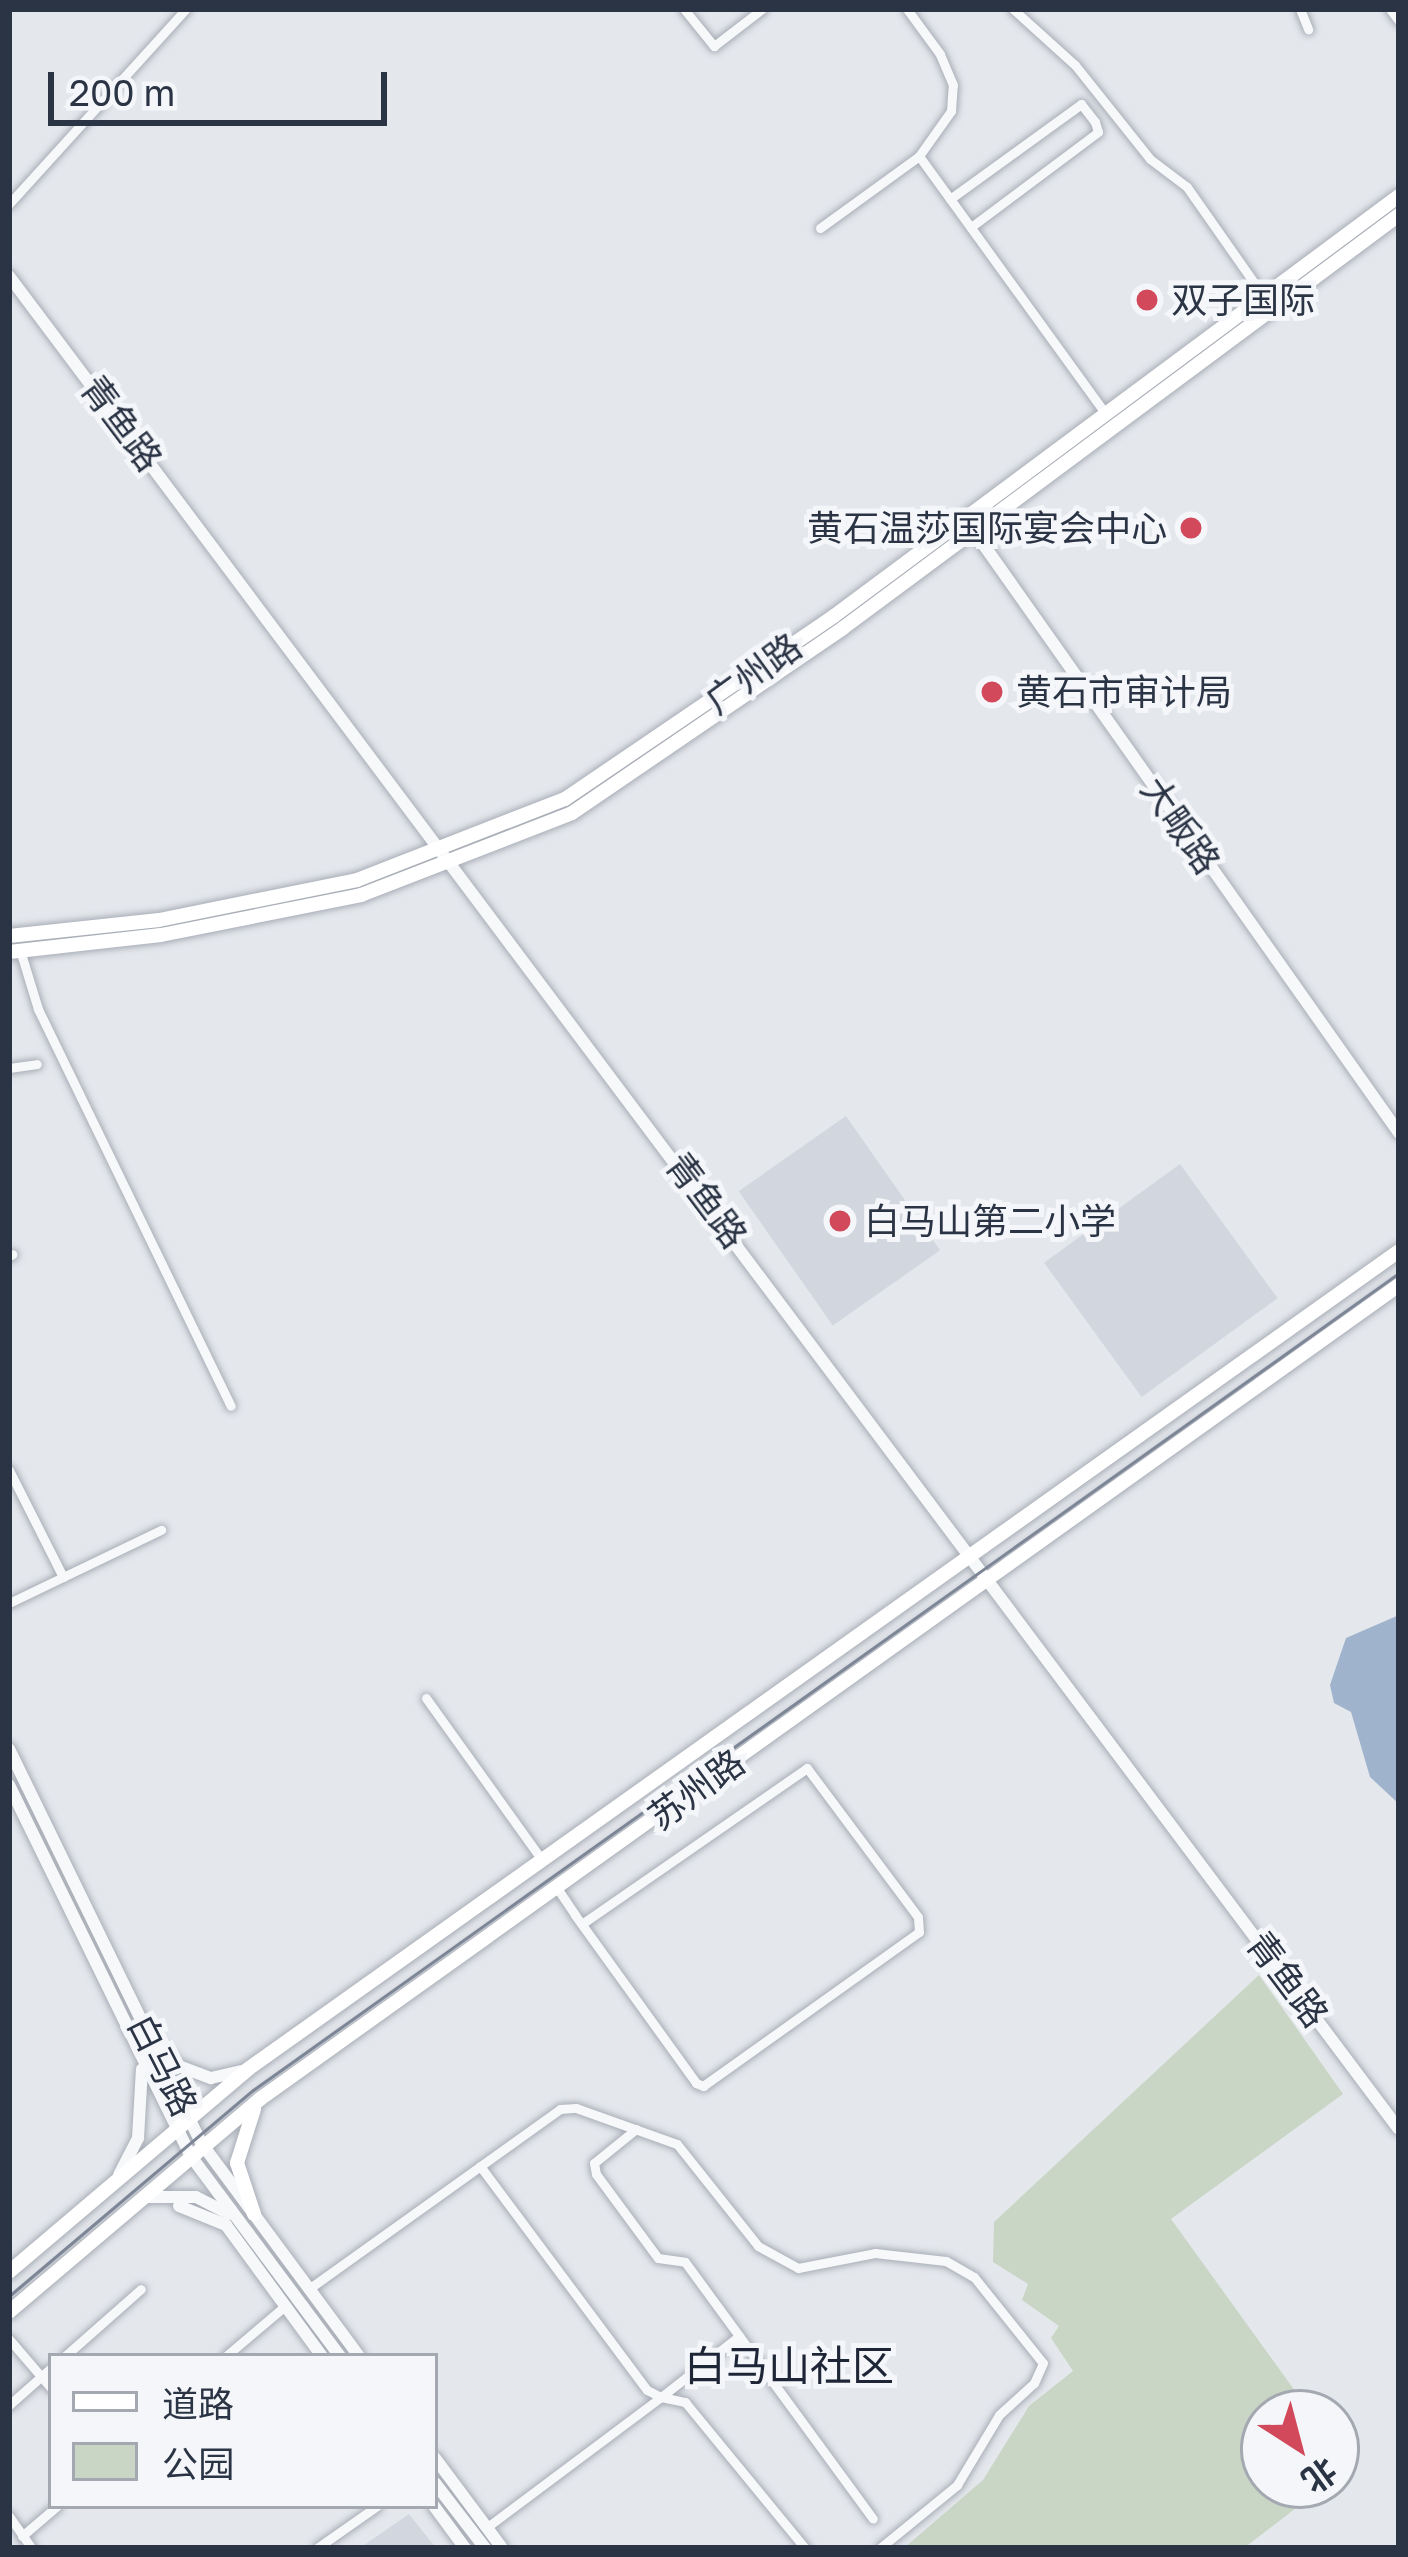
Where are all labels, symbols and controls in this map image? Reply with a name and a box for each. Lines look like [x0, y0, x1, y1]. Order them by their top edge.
scale bar [54, 48, 393, 122]
text: 200 m [69, 71, 175, 114]
place label: 双子国际 [1171, 278, 1315, 322]
marker: 双子国际 [1134, 287, 1160, 313]
street label: 青鱼路 [72, 367, 172, 479]
place label: 黄石温莎国际宴会中心 [807, 506, 1167, 550]
marker: 黄石温莎国际宴会中心 [1178, 515, 1204, 541]
street label: 广州路 [697, 624, 809, 722]
place label: 黄石市审计局 [1016, 670, 1232, 714]
marker: 黄石市审计局 [979, 679, 1005, 705]
street label: 大畈路 [1132, 768, 1230, 882]
street label: 青鱼路 [657, 1144, 757, 1256]
place label: 白马山第二小学 [864, 1199, 1116, 1243]
marker: 白马山第二小学 [827, 1208, 853, 1234]
street label: 苏州路 [640, 1740, 752, 1838]
street label: 青鱼路 [1238, 1923, 1338, 2035]
street label: 白马路 [119, 2007, 207, 2123]
district label: 白马山社区 [684, 2340, 894, 2390]
legend [48, 2353, 438, 2509]
text: 道路 [162, 2382, 234, 2425]
north arrow [1240, 2389, 1360, 2509]
text: 公园 [162, 2442, 234, 2485]
text: 北 [1295, 2451, 1345, 2502]

